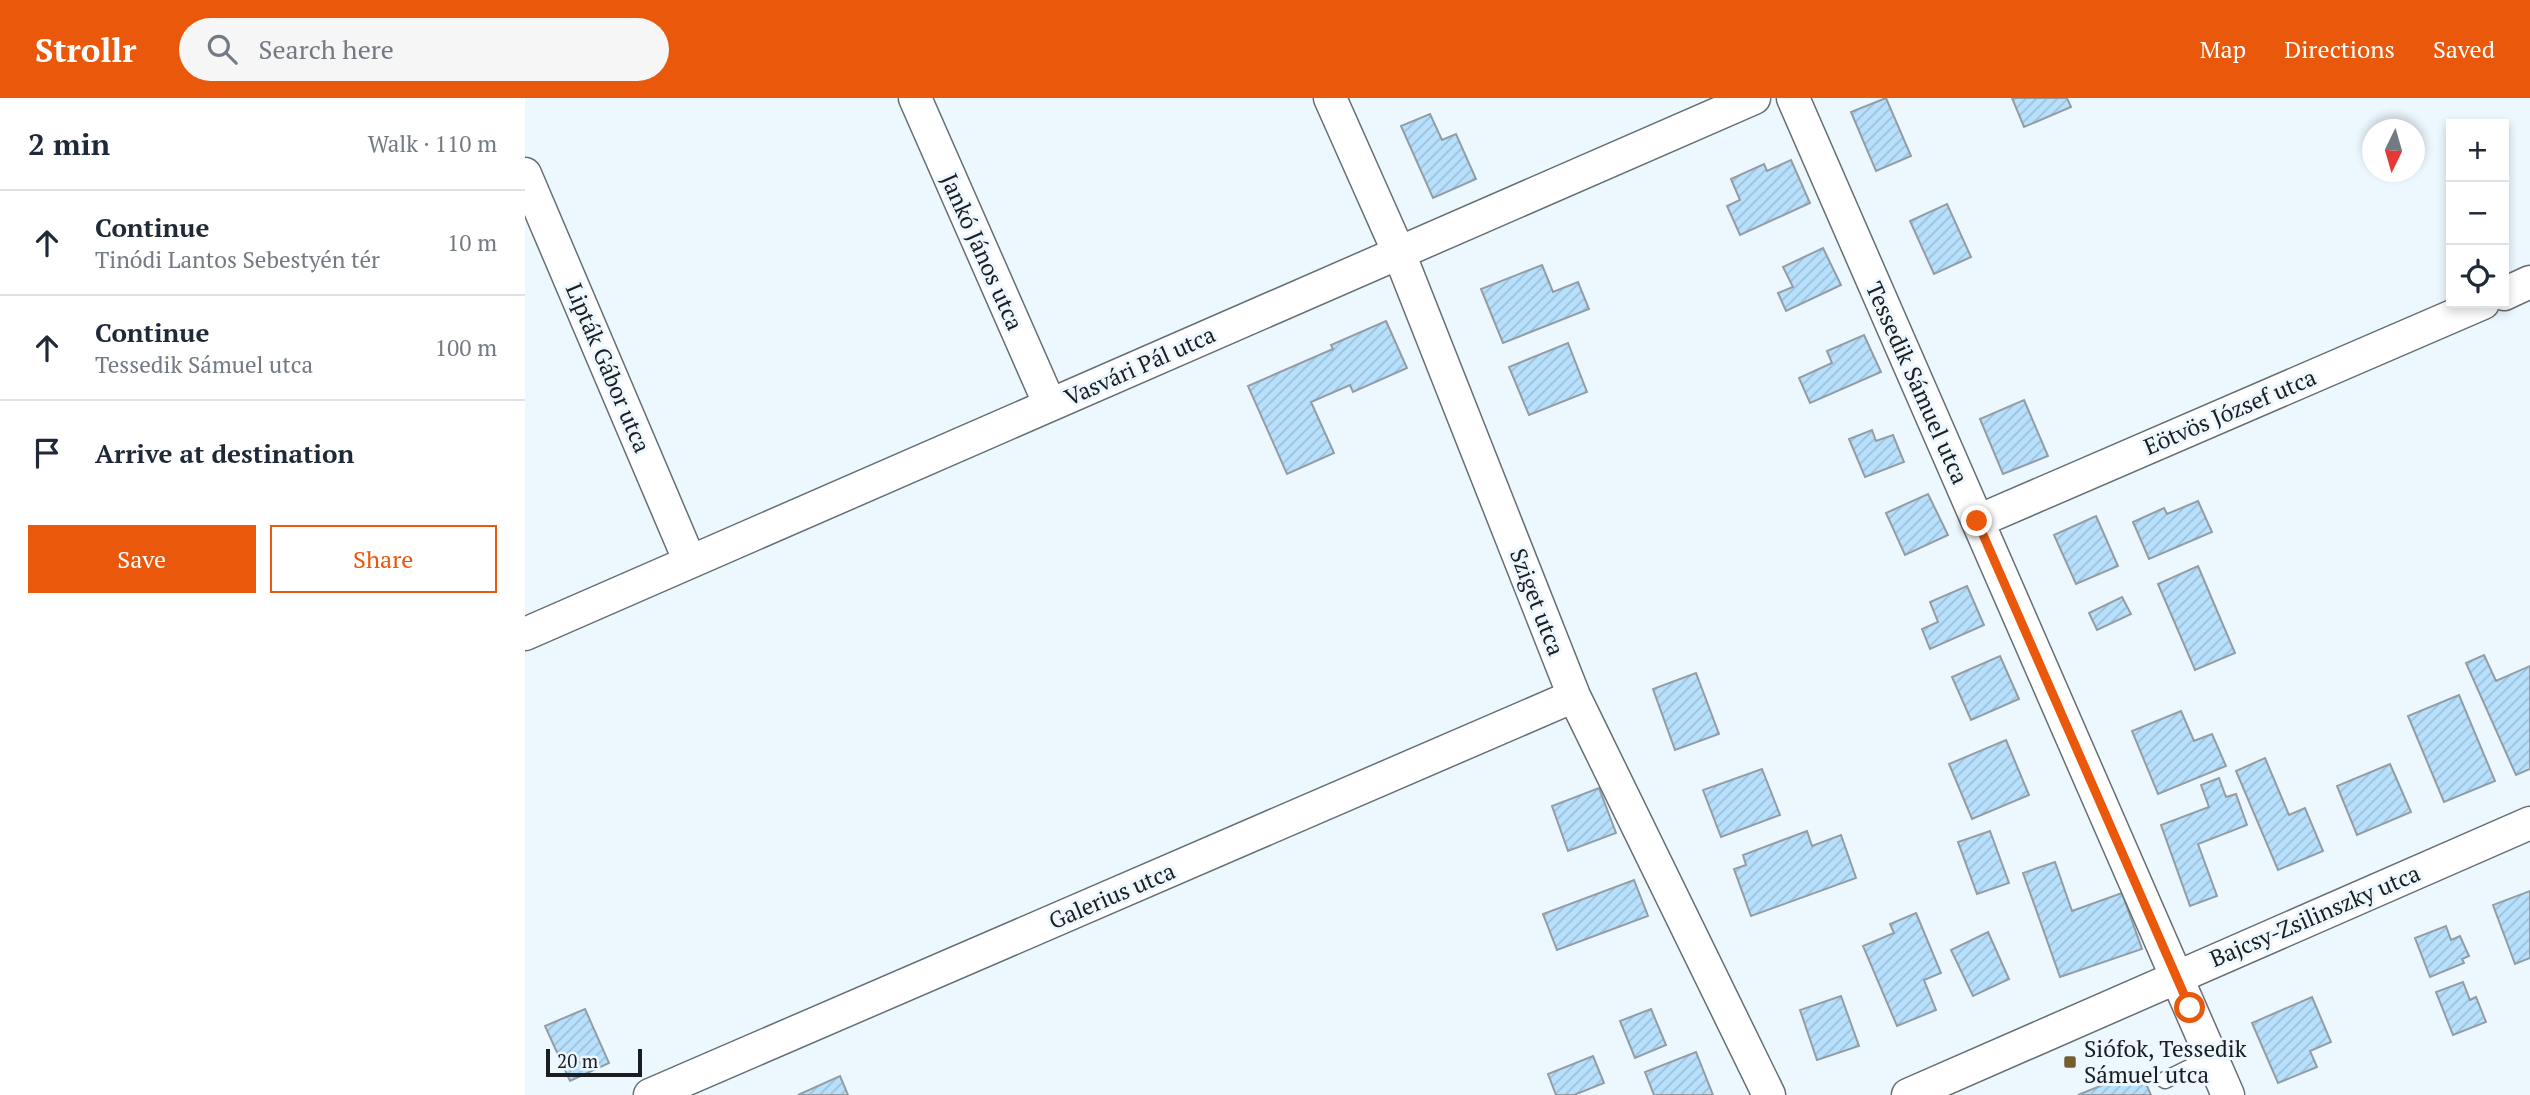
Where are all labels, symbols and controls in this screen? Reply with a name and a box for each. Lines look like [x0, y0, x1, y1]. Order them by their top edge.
search box [179, 18, 669, 81]
text: Strollr [35, 28, 137, 71]
icon: search [203, 30, 241, 68]
text: Search here [259, 32, 394, 66]
text: Map [2200, 33, 2246, 65]
text: Directions [2284, 33, 2395, 65]
text: Saved [2433, 33, 2495, 65]
north arrow [2362, 119, 2425, 182]
map controls [2446, 119, 2509, 308]
button: + [2446, 119, 2509, 182]
text: 2 min [28, 124, 110, 164]
text: Walk · 110 m [368, 128, 497, 159]
street label: Jankó János utca [934, 169, 1031, 335]
button: − [2446, 182, 2509, 245]
text: Continue [95, 210, 209, 244]
icon: ahead [28, 224, 66, 262]
text: 10 m [447, 227, 497, 258]
text: Tinódi Lantos Sebestyén tér [95, 244, 380, 275]
button: locate [2446, 245, 2509, 308]
street label: Tessedik Sámuel utca [1859, 277, 1976, 489]
street label: Lipták Gábor utca [559, 278, 658, 458]
text: Continue [95, 315, 209, 349]
street label: Vasvári Pál utca [1060, 318, 1220, 413]
icon: ahead [28, 329, 66, 367]
text: 100 m [435, 332, 497, 363]
text: Tessedik Sámuel utca [95, 349, 313, 380]
street label: Eötvös József utca [2139, 361, 2321, 462]
icon: arrive [28, 434, 66, 472]
text: Arrive at destination [95, 436, 354, 470]
route end [1961, 505, 1992, 536]
button: Save [28, 525, 256, 593]
button: Share [270, 525, 497, 593]
street label: Sziget utca [1503, 544, 1572, 660]
street label: Galerius utca [1044, 855, 1180, 936]
street label: Bajcsy-Zsilinszky utca [2205, 857, 2425, 974]
route start [2174, 992, 2205, 1023]
place label: Siófok, Tessedik Sámuel utca [2084, 1033, 2247, 1090]
scale bar [546, 1046, 642, 1078]
text: 20 m [557, 1048, 598, 1073]
marker: Siófok, Tessedik Sámuel utca [2062, 1054, 2078, 1070]

